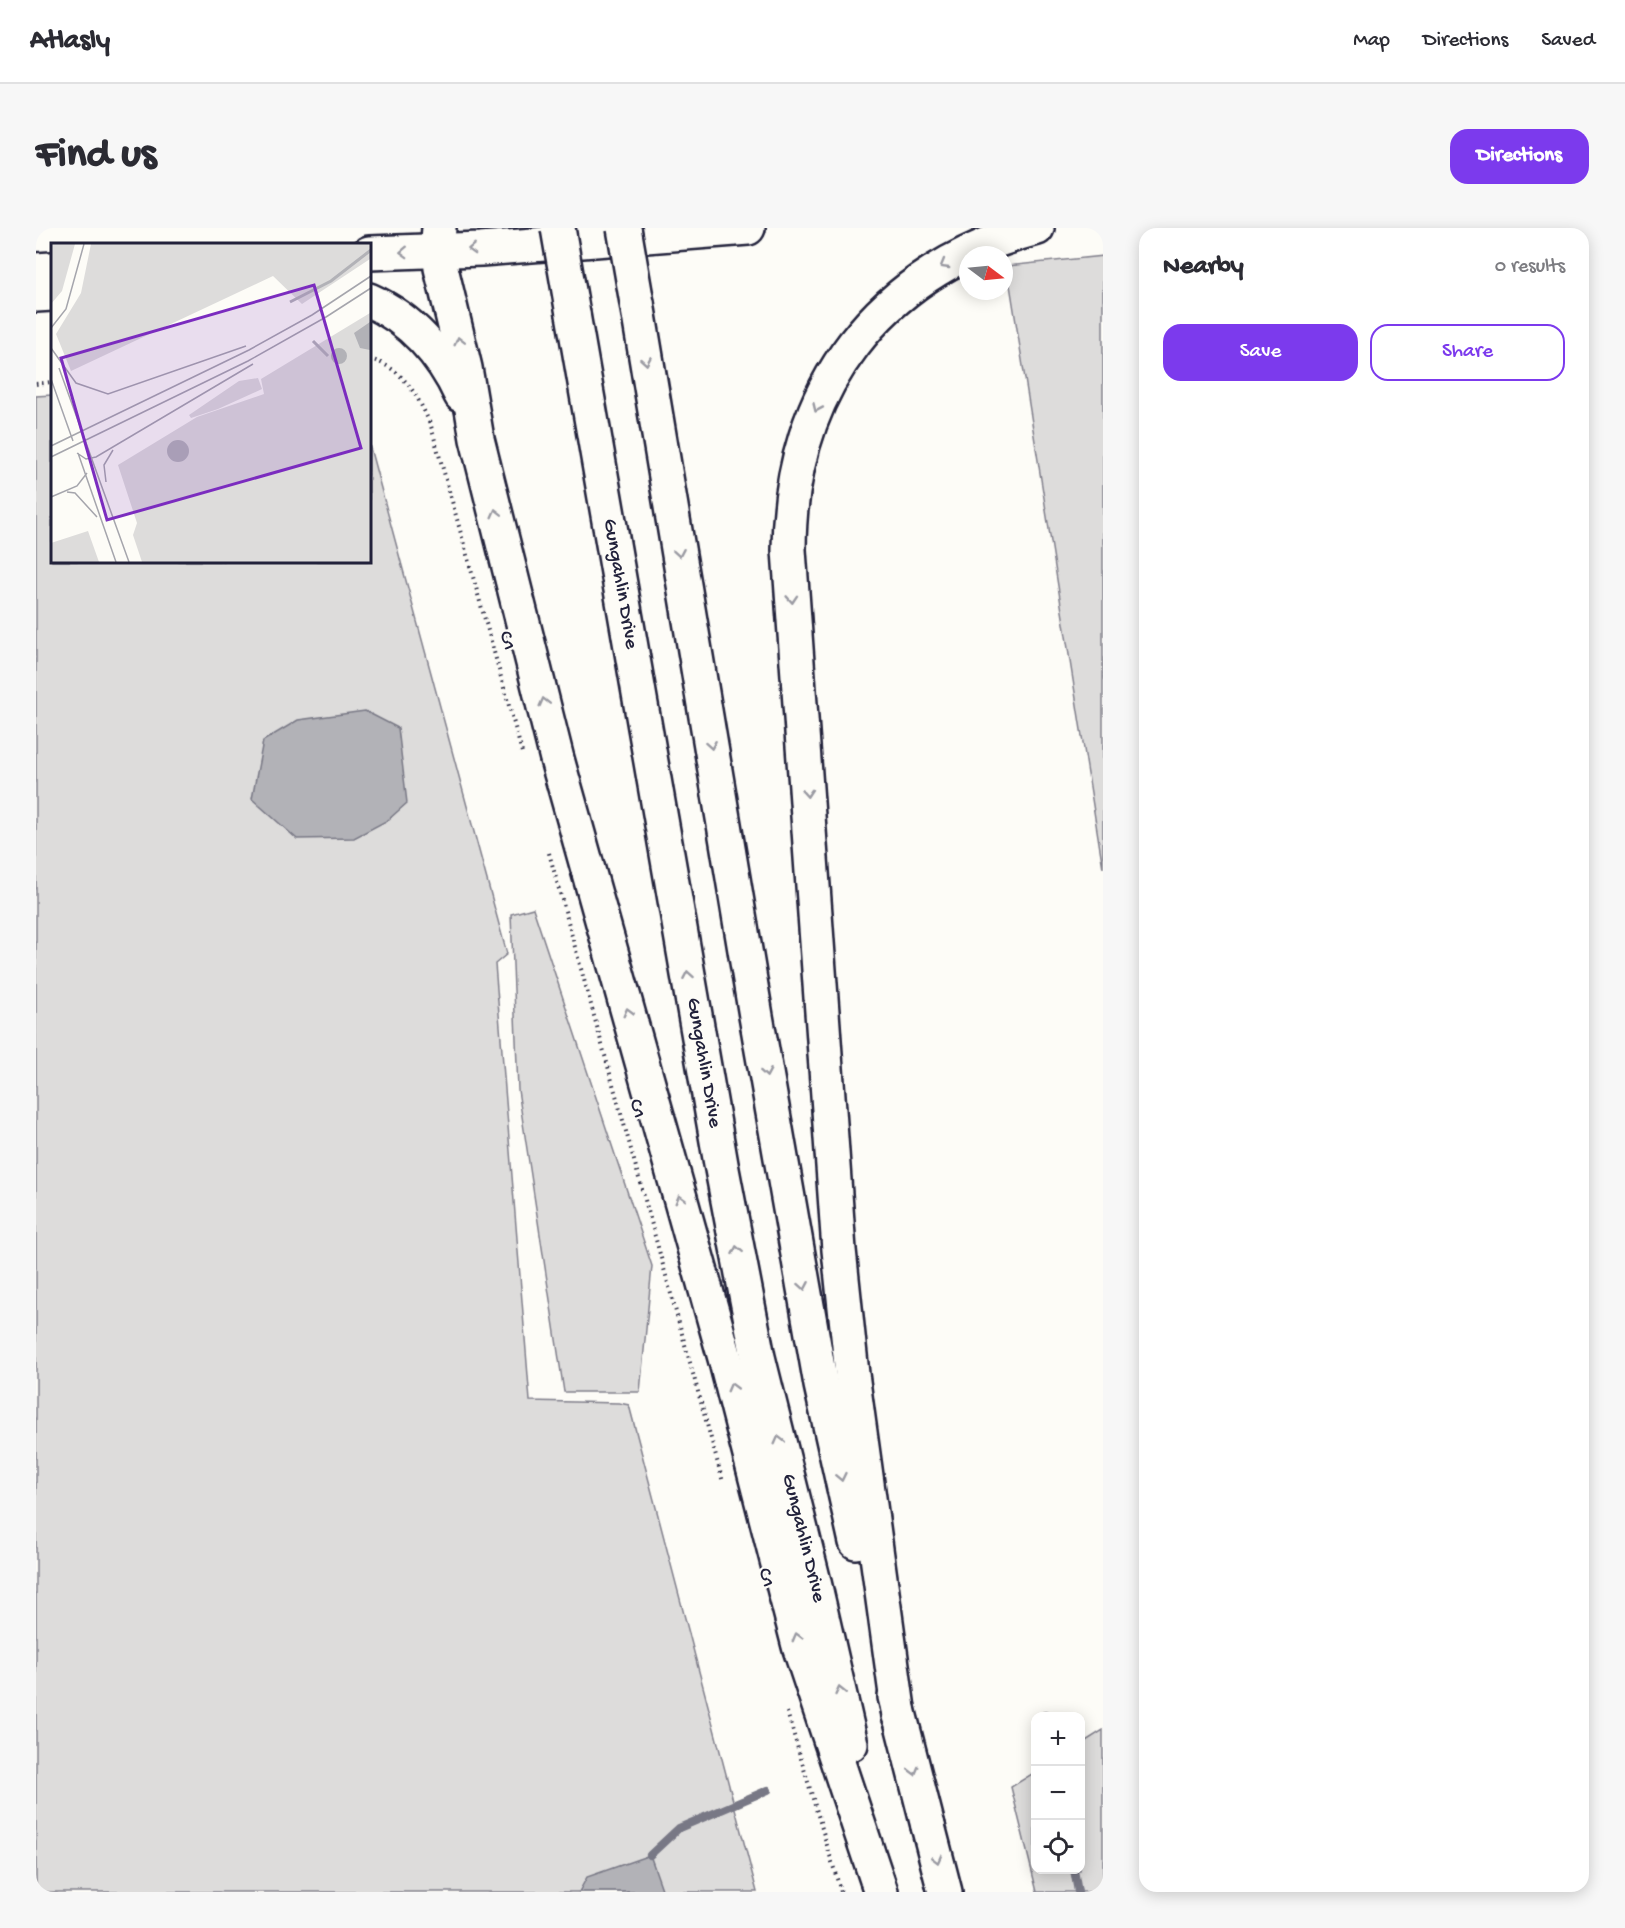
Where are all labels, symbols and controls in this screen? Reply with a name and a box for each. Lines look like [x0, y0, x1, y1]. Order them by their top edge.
text: Atlasly [30, 25, 110, 58]
text: Map [1353, 29, 1390, 54]
text: Directions [1423, 29, 1508, 54]
text: Saved [1541, 29, 1595, 54]
button: Directions [1450, 129, 1589, 184]
text: Find us [36, 132, 156, 181]
inset map [51, 243, 370, 562]
one-way arrow [468, 243, 477, 256]
one-way arrow [399, 245, 408, 258]
north arrow [959, 246, 1013, 300]
text: Nearby [1163, 252, 1244, 283]
text: 0 results [1495, 256, 1565, 279]
one-way arrow [940, 257, 950, 269]
button: Save [1163, 324, 1358, 381]
button: Share [1370, 324, 1565, 381]
one-way arrow [453, 336, 466, 346]
one-way arrow [640, 356, 652, 365]
one-way arrow [812, 402, 824, 413]
one-way arrow [490, 508, 503, 518]
street label: Gungahlin Drive [597, 517, 643, 651]
one-way arrow [672, 548, 684, 558]
one-way arrow [786, 595, 799, 604]
street label: C1 [492, 629, 520, 653]
one-way arrow [538, 697, 551, 707]
one-way arrow [704, 740, 717, 750]
one-way arrow [800, 789, 813, 798]
one-way arrow [683, 971, 695, 980]
street label: Gungahlin Drive [681, 996, 726, 1130]
one-way arrow [622, 1007, 635, 1017]
one-way arrow [760, 1069, 772, 1078]
street label: C1 [622, 1097, 650, 1121]
one-way arrow [674, 1195, 687, 1205]
one-way arrow [732, 1245, 744, 1255]
one-way arrow [797, 1281, 809, 1291]
one-way arrow [727, 1382, 740, 1392]
one-way arrow [773, 1436, 786, 1446]
street label: Gungahlin Drive [776, 1472, 830, 1605]
one-way arrow [834, 1472, 847, 1482]
street label: C1 [751, 1566, 779, 1590]
one-way arrow [792, 1632, 804, 1643]
one-way arrow [834, 1686, 847, 1696]
map controls [1031, 1712, 1085, 1874]
button: + [1031, 1712, 1085, 1766]
one-way arrow [906, 1766, 919, 1776]
button: − [1031, 1766, 1085, 1820]
button: locate [1031, 1820, 1085, 1874]
one-way arrow [929, 1854, 942, 1864]

